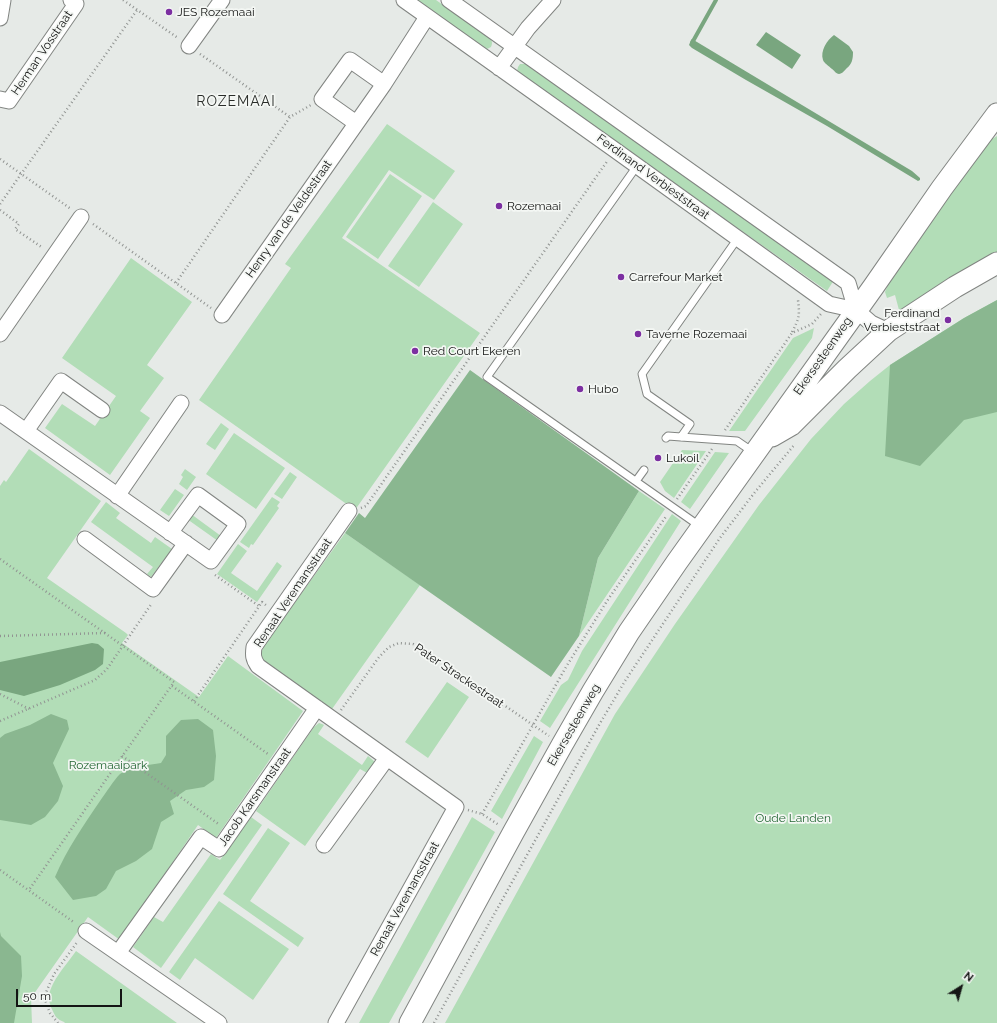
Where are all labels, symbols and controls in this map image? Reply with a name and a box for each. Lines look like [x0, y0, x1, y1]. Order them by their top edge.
place label: JES Rozemaai [177, 5, 255, 19]
marker: JES Rozemaai [164, 7, 174, 17]
street label: Herman Vosstraat [8, 8, 76, 98]
district label: ROZEMAAI [196, 94, 276, 110]
street label: Ferdinand Verbieststraat [594, 131, 712, 223]
street label: Henry van de Veldestraat [243, 157, 335, 281]
place label: Rozemaai [507, 199, 561, 213]
marker: Rozemaai [494, 201, 504, 211]
place label: Carrefour Market [629, 270, 723, 284]
marker: Carrefour Market [616, 272, 626, 282]
place label: Ferdinand Verbieststraat [863, 306, 940, 334]
street label: Ekersesteenweg [791, 314, 855, 398]
marker: Ferdinand Verbieststraat [943, 315, 953, 325]
place label: Taverne Rozemaai [646, 327, 747, 341]
marker: Taverne Rozemaai [633, 329, 643, 339]
place label: Red Court Ekeren [423, 344, 520, 358]
marker: Red Court Ekeren [410, 346, 420, 356]
place label: Hubo [588, 382, 619, 396]
marker: Hubo [575, 384, 585, 394]
place label: Lukoil [666, 451, 699, 465]
marker: Lukoil [653, 453, 663, 463]
street label: Renaat Veremansstraat [251, 536, 335, 650]
street label: Pater Strackestraat [412, 641, 506, 711]
street label: Ekersesteenweg [545, 682, 603, 768]
street label: Jacob Karsmanstraat [216, 745, 294, 849]
park label: Rozemaaipark [69, 758, 147, 772]
park label: Oude Landen [755, 811, 831, 825]
street label: Renaat Veremansstraat [368, 839, 442, 959]
north arrow [941, 967, 981, 1007]
text: N [961, 969, 976, 985]
scale bar [18, 981, 124, 1007]
text: 50 m [23, 989, 51, 1003]

